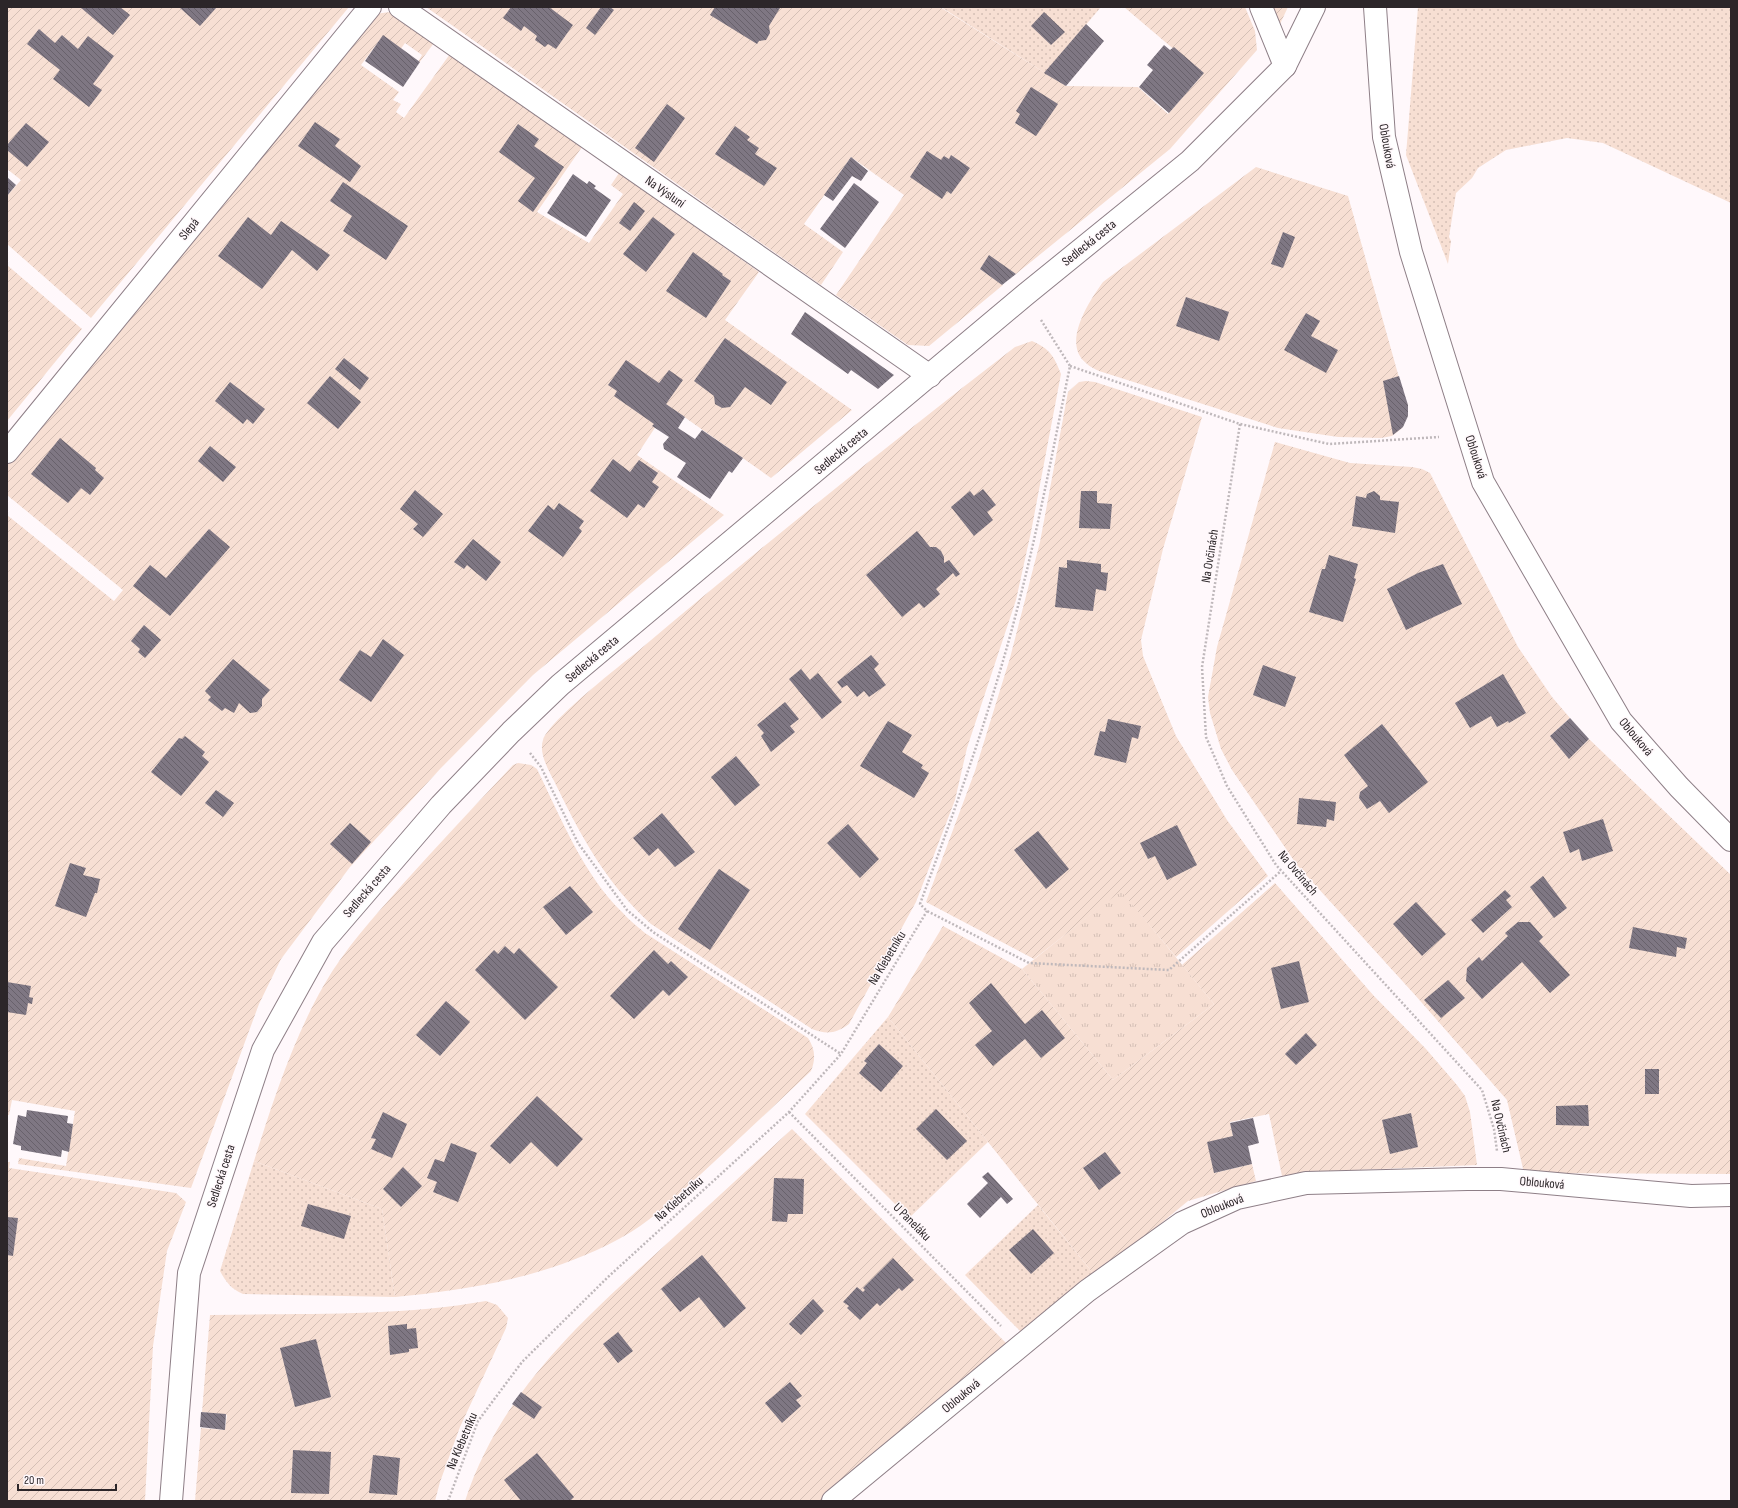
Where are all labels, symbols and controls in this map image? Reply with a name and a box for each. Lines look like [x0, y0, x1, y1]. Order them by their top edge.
street label: Oblouková [1375, 122, 1399, 170]
street label: Na Výsluní [642, 173, 689, 212]
street label: Slepá [175, 215, 203, 243]
street label: Sedlecká cesta [1059, 216, 1119, 270]
street label: Sedlecká cesta [811, 424, 871, 478]
street label: Oblouková [1461, 433, 1491, 481]
street label: Na Ovčinách [1198, 528, 1222, 584]
street label: Sedlecká cesta [562, 632, 622, 686]
street label: Oblouková [1615, 715, 1657, 759]
street label: Na Ovčinách [1275, 847, 1321, 899]
street label: Sedlecká cesta [340, 861, 394, 921]
street label: Na Klebetníku [865, 928, 909, 988]
street label: Na Ovčinách [1487, 1098, 1515, 1154]
street label: Sedlecká cesta [203, 1143, 239, 1209]
street label: Na Klebetníku [651, 1173, 707, 1225]
street label: Oblouková [1519, 1173, 1565, 1193]
street label: Oblouková [1198, 1190, 1246, 1222]
street label: U Paneláku [890, 1200, 934, 1244]
street label: Oblouková [939, 1375, 983, 1417]
street label: Na Klebetníku [443, 1410, 481, 1472]
scale bar [18, 1466, 116, 1492]
text: 20 m [24, 1473, 44, 1488]

